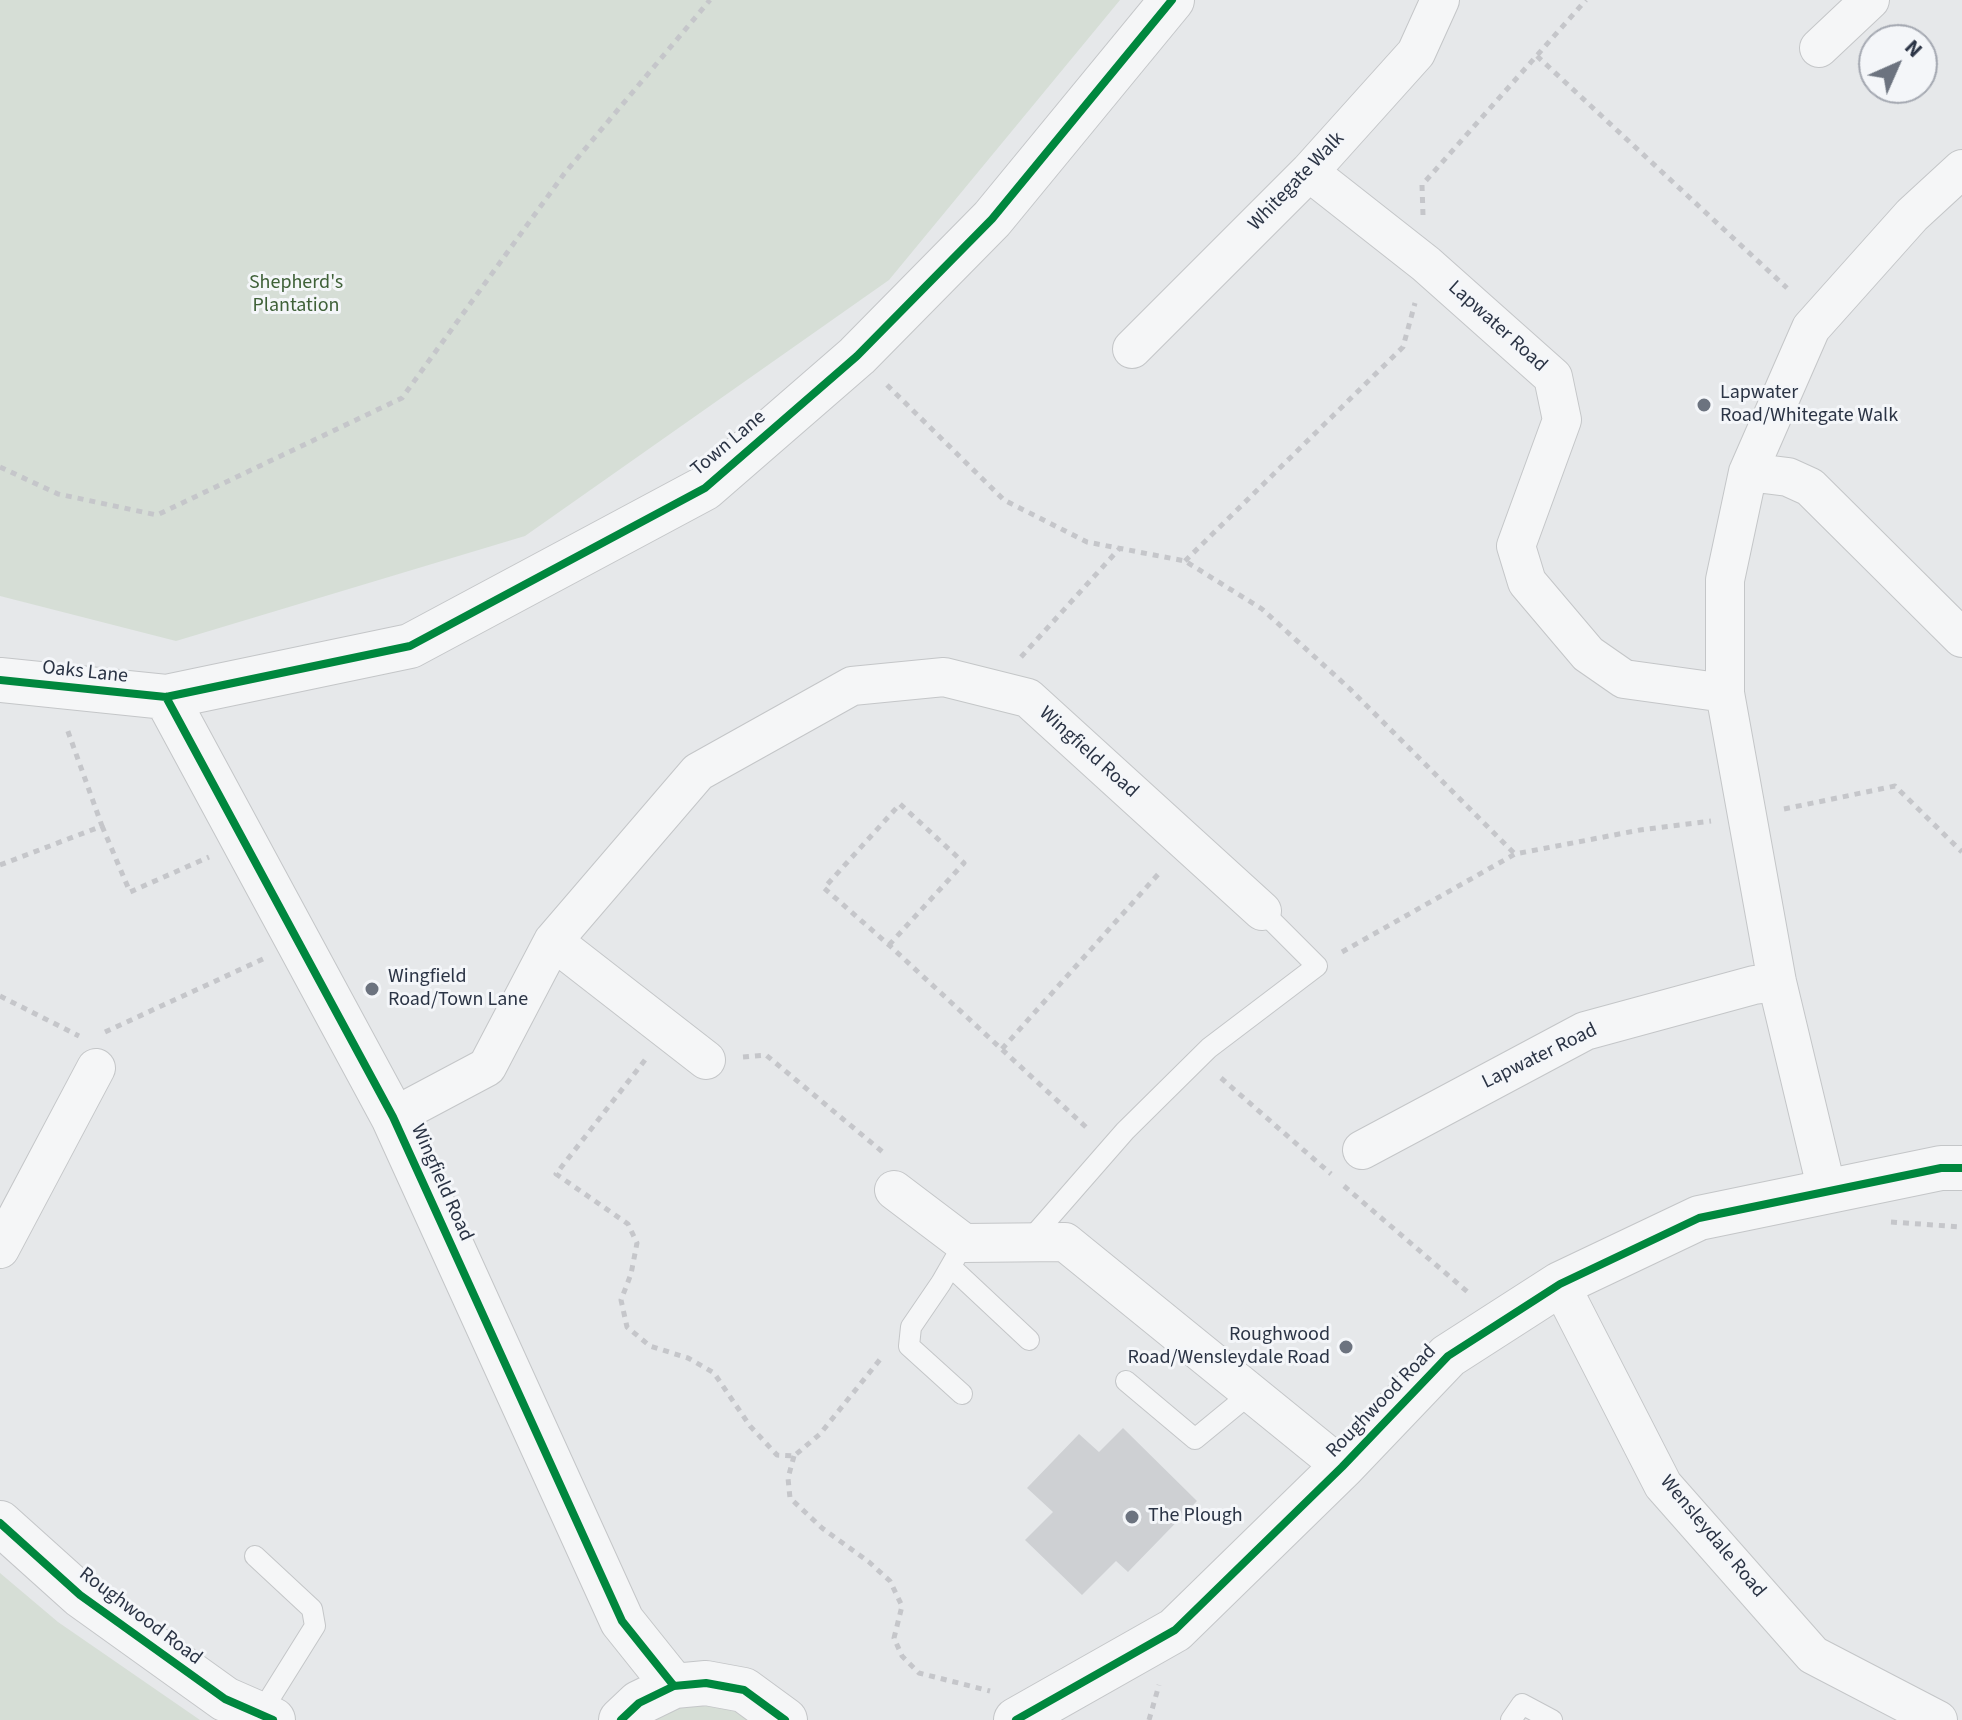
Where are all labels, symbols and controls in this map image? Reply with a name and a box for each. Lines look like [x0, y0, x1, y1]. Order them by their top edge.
north arrow [1858, 24, 1938, 104]
text: N [1897, 32, 1930, 65]
street label: Whitegate Walk [1244, 128, 1350, 236]
park label: Shepherd's Plantation [249, 272, 343, 319]
street label: Lapwater Road [1442, 276, 1552, 378]
place label: Lapwater Road/Whitegate Walk [1720, 382, 1898, 429]
marker: Lapwater Road/Whitegate Walk [1695, 396, 1713, 414]
street label: Town Lane [687, 406, 771, 482]
street label: Oaks Lane [41, 657, 129, 689]
street label: Wingfield Road [1033, 702, 1143, 804]
place label: Wingfield Road/Town Lane [388, 966, 528, 1013]
marker: Wingfield Road/Town Lane [363, 980, 381, 998]
street label: Lapwater Road [1479, 1019, 1601, 1095]
street label: Wingfield Road [405, 1121, 477, 1245]
place label: Roughwood Road/Wensleydale Road [1128, 1324, 1330, 1371]
marker: Roughwood Road/Wensleydale Road [1337, 1338, 1355, 1356]
street label: Roughwood Road [1322, 1340, 1442, 1464]
street label: Wensleydale Road [1654, 1471, 1770, 1603]
place label: The Plough [1148, 1505, 1243, 1529]
marker: The Plough [1123, 1508, 1141, 1526]
street label: Roughwood Road [74, 1563, 206, 1671]

